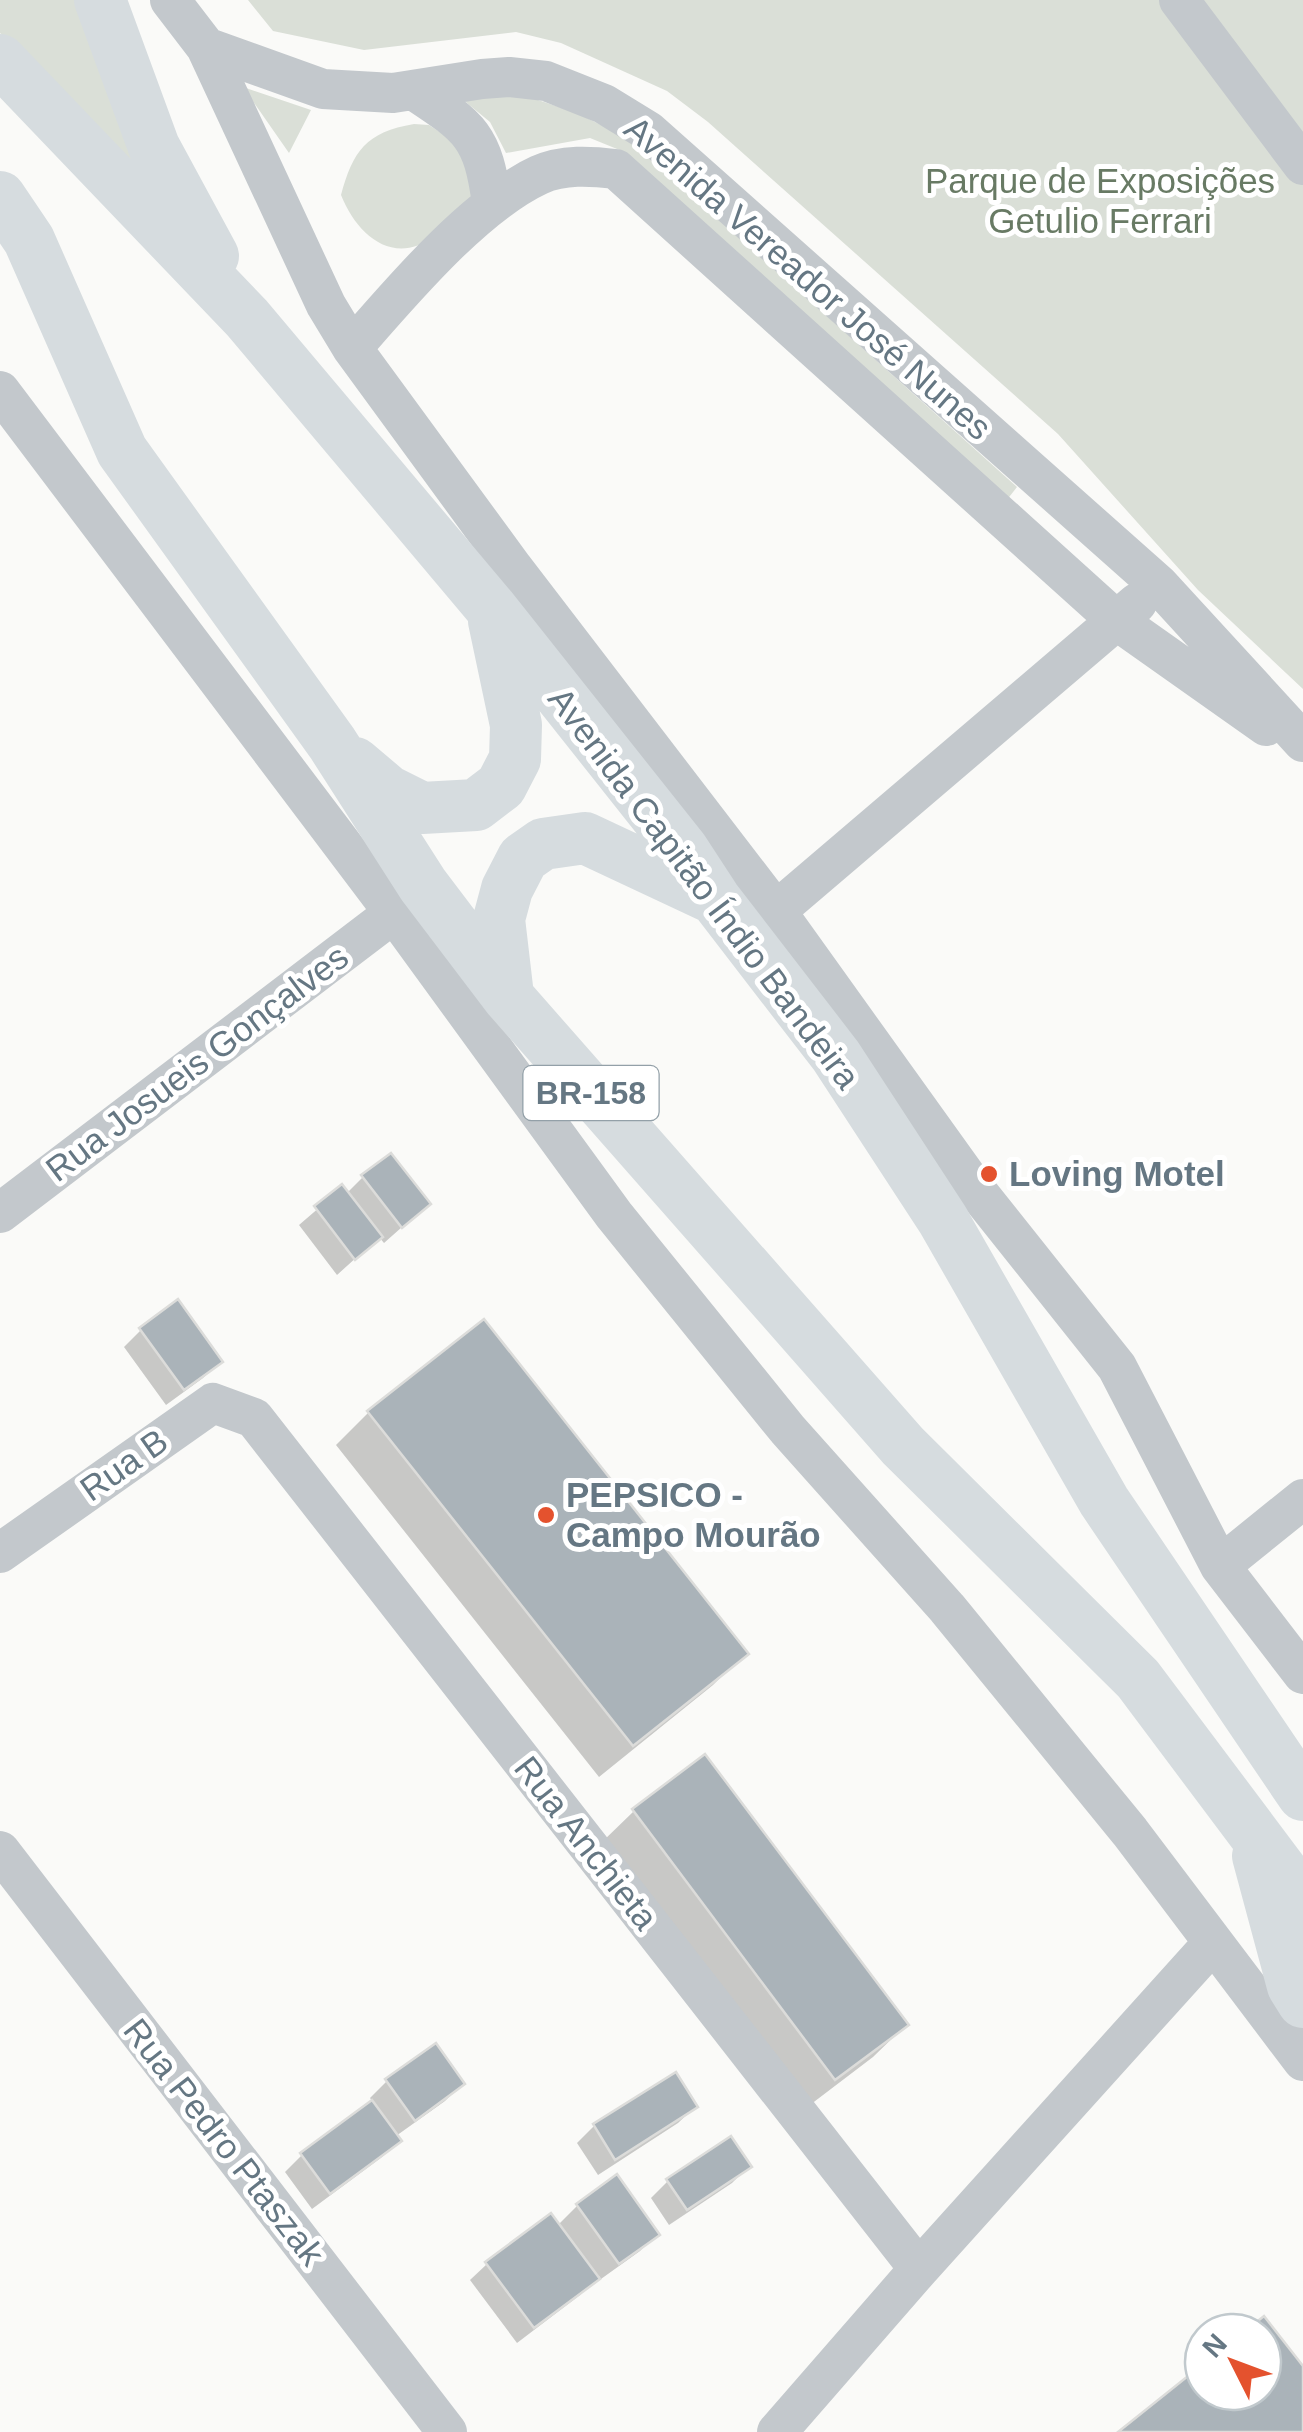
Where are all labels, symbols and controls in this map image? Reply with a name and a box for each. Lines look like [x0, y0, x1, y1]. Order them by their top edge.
street label: Avenida Vereador José Nunes [617, 108, 999, 447]
park label: Parque de Exposições Getulio Ferrari [925, 161, 1275, 240]
street label: Avenida Capitão Índio Bandeira [541, 680, 868, 1096]
street label: Rua Josueis Gonçalves [38, 936, 355, 1189]
road number: BR-158 [524, 1066, 658, 1120]
place label: Loving Motel [1009, 1154, 1225, 1193]
marker: Loving Motel [978, 1163, 1000, 1185]
street label: Rua B [73, 1421, 175, 1508]
place label: PEPSICO - Campo Mourão [566, 1475, 821, 1554]
marker: PEPSICO - Campo Mourão [535, 1504, 557, 1526]
street label: Rua Anchieta [507, 1749, 666, 1937]
street label: Rua Pedro Ptaszak [116, 2011, 333, 2273]
north arrow [1183, 2312, 1283, 2412]
text: N [1197, 2328, 1233, 2363]

